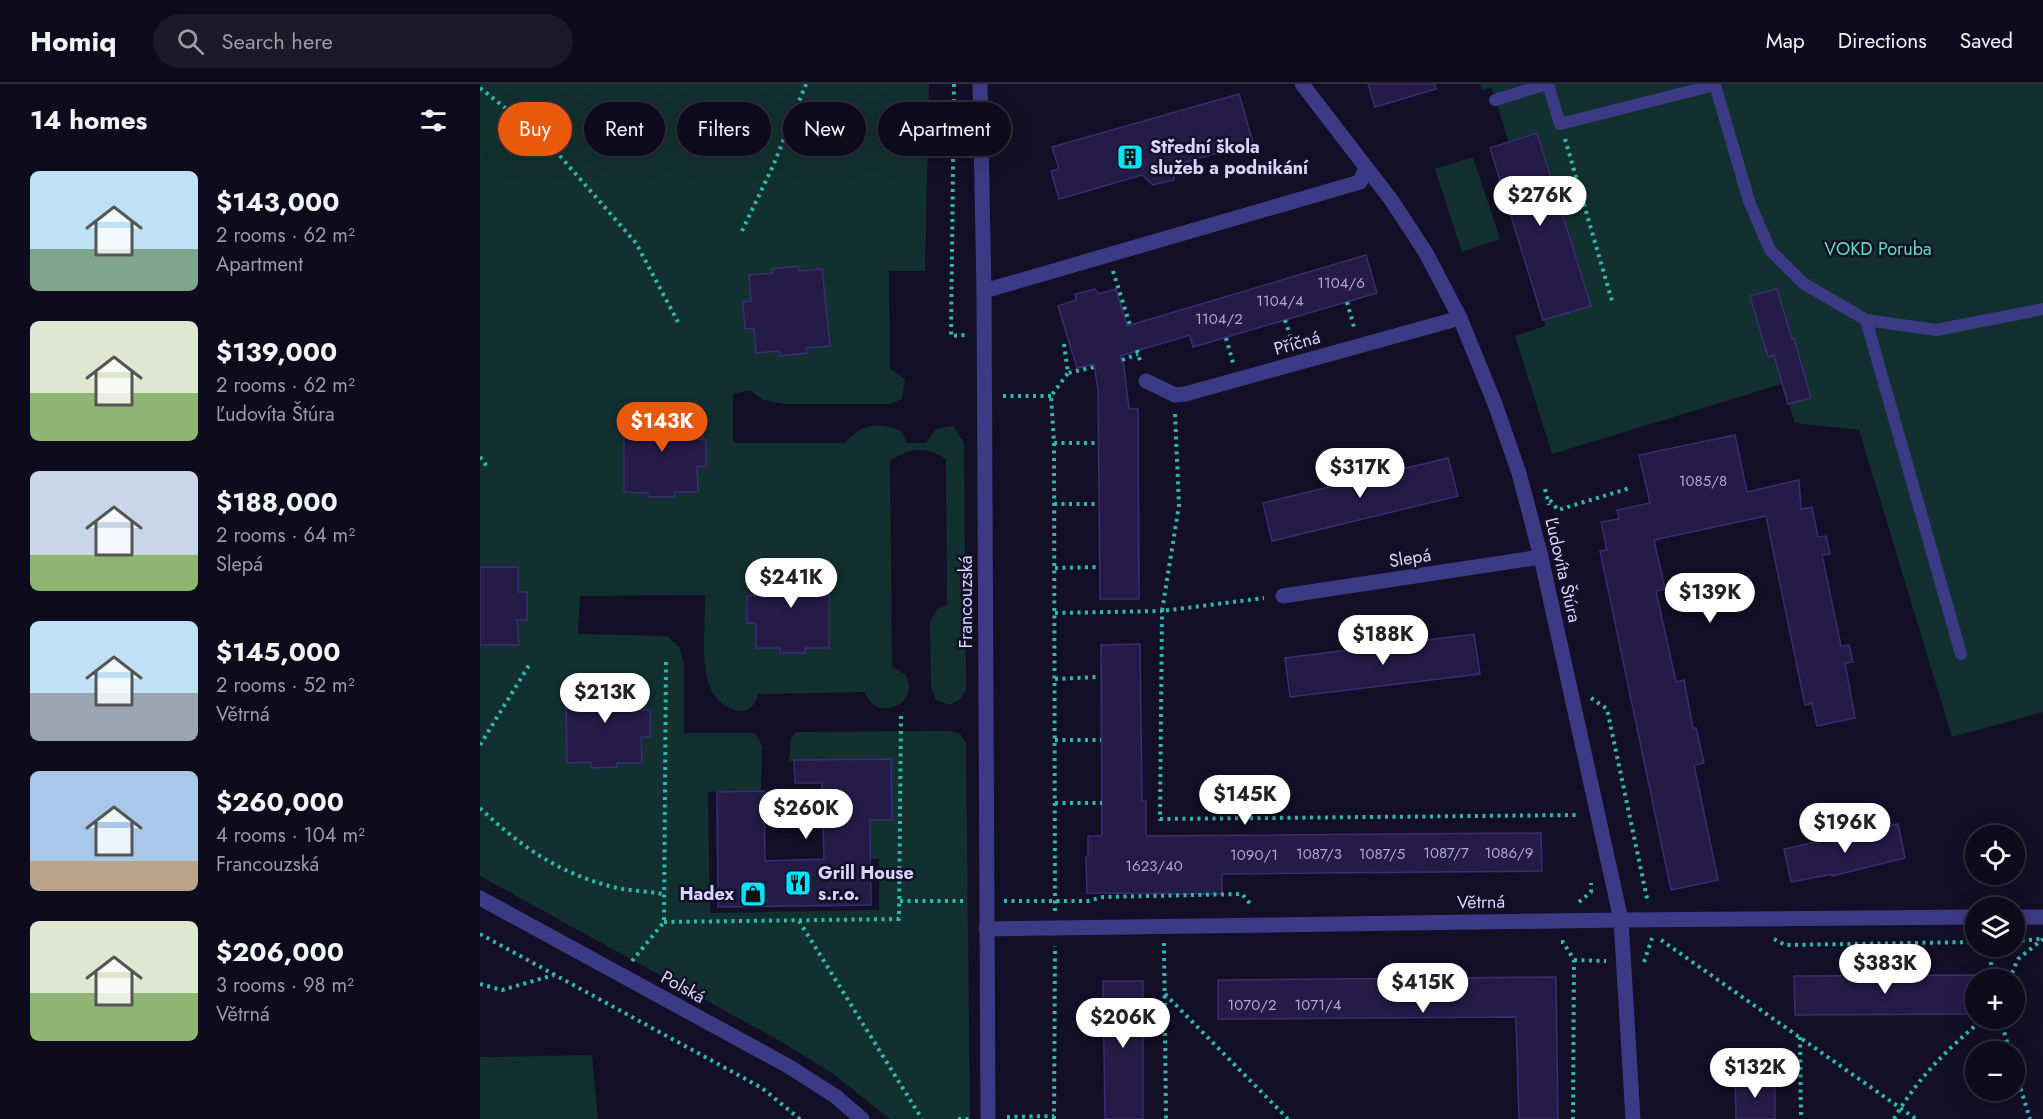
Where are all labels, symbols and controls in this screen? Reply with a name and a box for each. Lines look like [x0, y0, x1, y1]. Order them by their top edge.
search box [153, 14, 573, 68]
text: Homiq [30, 21, 117, 62]
icon: search [174, 25, 207, 58]
text: Search here [222, 25, 333, 57]
text: Map [1766, 26, 1805, 56]
text: Directions [1838, 26, 1927, 56]
text: Saved [1960, 26, 2013, 56]
text: 14 homes [30, 101, 147, 139]
chip: Buy [498, 102, 572, 156]
chip: Rent [584, 102, 665, 156]
chip: Filters [677, 102, 771, 156]
chip: New [783, 102, 866, 156]
chip: Apartment [878, 102, 1011, 156]
icon: filters [417, 104, 450, 137]
place label: Střední škola služeb a podnikání [1150, 134, 1309, 181]
building icon: Střední škola služeb a podnikání [1115, 142, 1145, 172]
pin: $276K [1498, 176, 1582, 227]
text: $276K [1508, 181, 1572, 210]
text: $143,000 [216, 183, 339, 221]
icon: home [78, 195, 150, 267]
text: 2 rooms · 62 m² [216, 221, 355, 250]
park label: VOKD Poruba [1824, 236, 1932, 262]
text: Apartment [216, 250, 303, 279]
house number: 1104/6 [1317, 272, 1365, 294]
house number: 1104/4 [1256, 290, 1304, 312]
house number: 1104/2 [1195, 308, 1243, 330]
street label: Příčná [1271, 324, 1323, 362]
text: $139,000 [216, 333, 337, 371]
icon: home [78, 345, 150, 417]
text: 2 rooms · 62 m² [216, 371, 355, 400]
text: Ľudovíta Štúra [216, 400, 335, 429]
pin: $143K [620, 402, 704, 453]
text: $143K [631, 407, 693, 436]
pin: $317K [1318, 448, 1402, 499]
text: $317K [1329, 453, 1391, 482]
house number: 1085/8 [1679, 470, 1727, 492]
text: $188,000 [216, 483, 338, 521]
icon: home [78, 495, 150, 567]
street label: Ľudovíta Štúra [1538, 515, 1588, 625]
text: 2 rooms · 64 m² [216, 521, 355, 550]
street label: Slepá [1387, 542, 1433, 574]
text: Slepá [216, 550, 263, 579]
street label: Francouzská [953, 556, 979, 649]
pin: $241K [749, 558, 833, 609]
text: $241K [759, 563, 823, 592]
pin: $139K [1668, 573, 1752, 624]
text: $139K [1679, 578, 1741, 607]
pin: $188K [1341, 615, 1425, 666]
text: $188K [1352, 620, 1414, 649]
text: $145,000 [216, 633, 340, 671]
icon: home [78, 645, 150, 717]
text: 2 rooms · 52 m² [216, 671, 355, 700]
pin: $213K [563, 673, 647, 724]
text: $213K [574, 678, 636, 707]
text: Větrná [216, 700, 270, 729]
pin: $145K [1203, 775, 1287, 826]
text: $145K [1213, 780, 1277, 809]
text: $260,000 [216, 783, 344, 821]
pin: $260K [764, 789, 848, 840]
text: $260K [773, 794, 839, 823]
icon: home [78, 795, 150, 867]
pin: $196K [1803, 803, 1887, 854]
text: $196K [1813, 808, 1877, 837]
text: 4 rooms · 104 m² [216, 821, 365, 850]
map controls [1965, 825, 2025, 1101]
button: locate [1965, 825, 2025, 885]
house number: 1087/7 [1423, 842, 1469, 864]
house number: 1086/9 [1485, 842, 1533, 864]
house number: 1087/3 [1296, 843, 1342, 865]
house number: 1087/5 [1359, 843, 1405, 865]
house number: 1090/1 [1230, 844, 1278, 866]
text: Francouzská [216, 850, 319, 879]
house number: 1623/40 [1125, 855, 1183, 877]
place label: Grill House s.r.o. [818, 860, 914, 907]
restaurant icon: Grill House s.r.o. [783, 868, 813, 898]
shop icon: Hadex [738, 879, 768, 909]
place label: Hadex [679, 881, 734, 907]
street label: Větrná [1457, 889, 1505, 915]
button: layers [1965, 897, 2025, 957]
text: $206,000 [216, 933, 344, 971]
pin: $383K [1843, 944, 1927, 995]
icon: home [78, 945, 150, 1017]
text: $383K [1853, 949, 1917, 978]
pin: $415K [1381, 963, 1465, 1014]
street label: Polská [656, 964, 710, 1010]
text: $415K [1391, 968, 1455, 997]
button: + [1965, 969, 2025, 1029]
text: 3 rooms · 98 m² [216, 971, 354, 1000]
house number: 1070/2 [1228, 994, 1276, 1016]
house number: 1071/4 [1295, 994, 1342, 1016]
pin: $206K [1081, 998, 1165, 1049]
text: Větrná [216, 1000, 270, 1029]
text: $206K [1090, 1003, 1156, 1032]
button: − [1965, 1041, 2025, 1101]
pin: $132K [1713, 1048, 1797, 1099]
text: $132K [1724, 1053, 1786, 1082]

